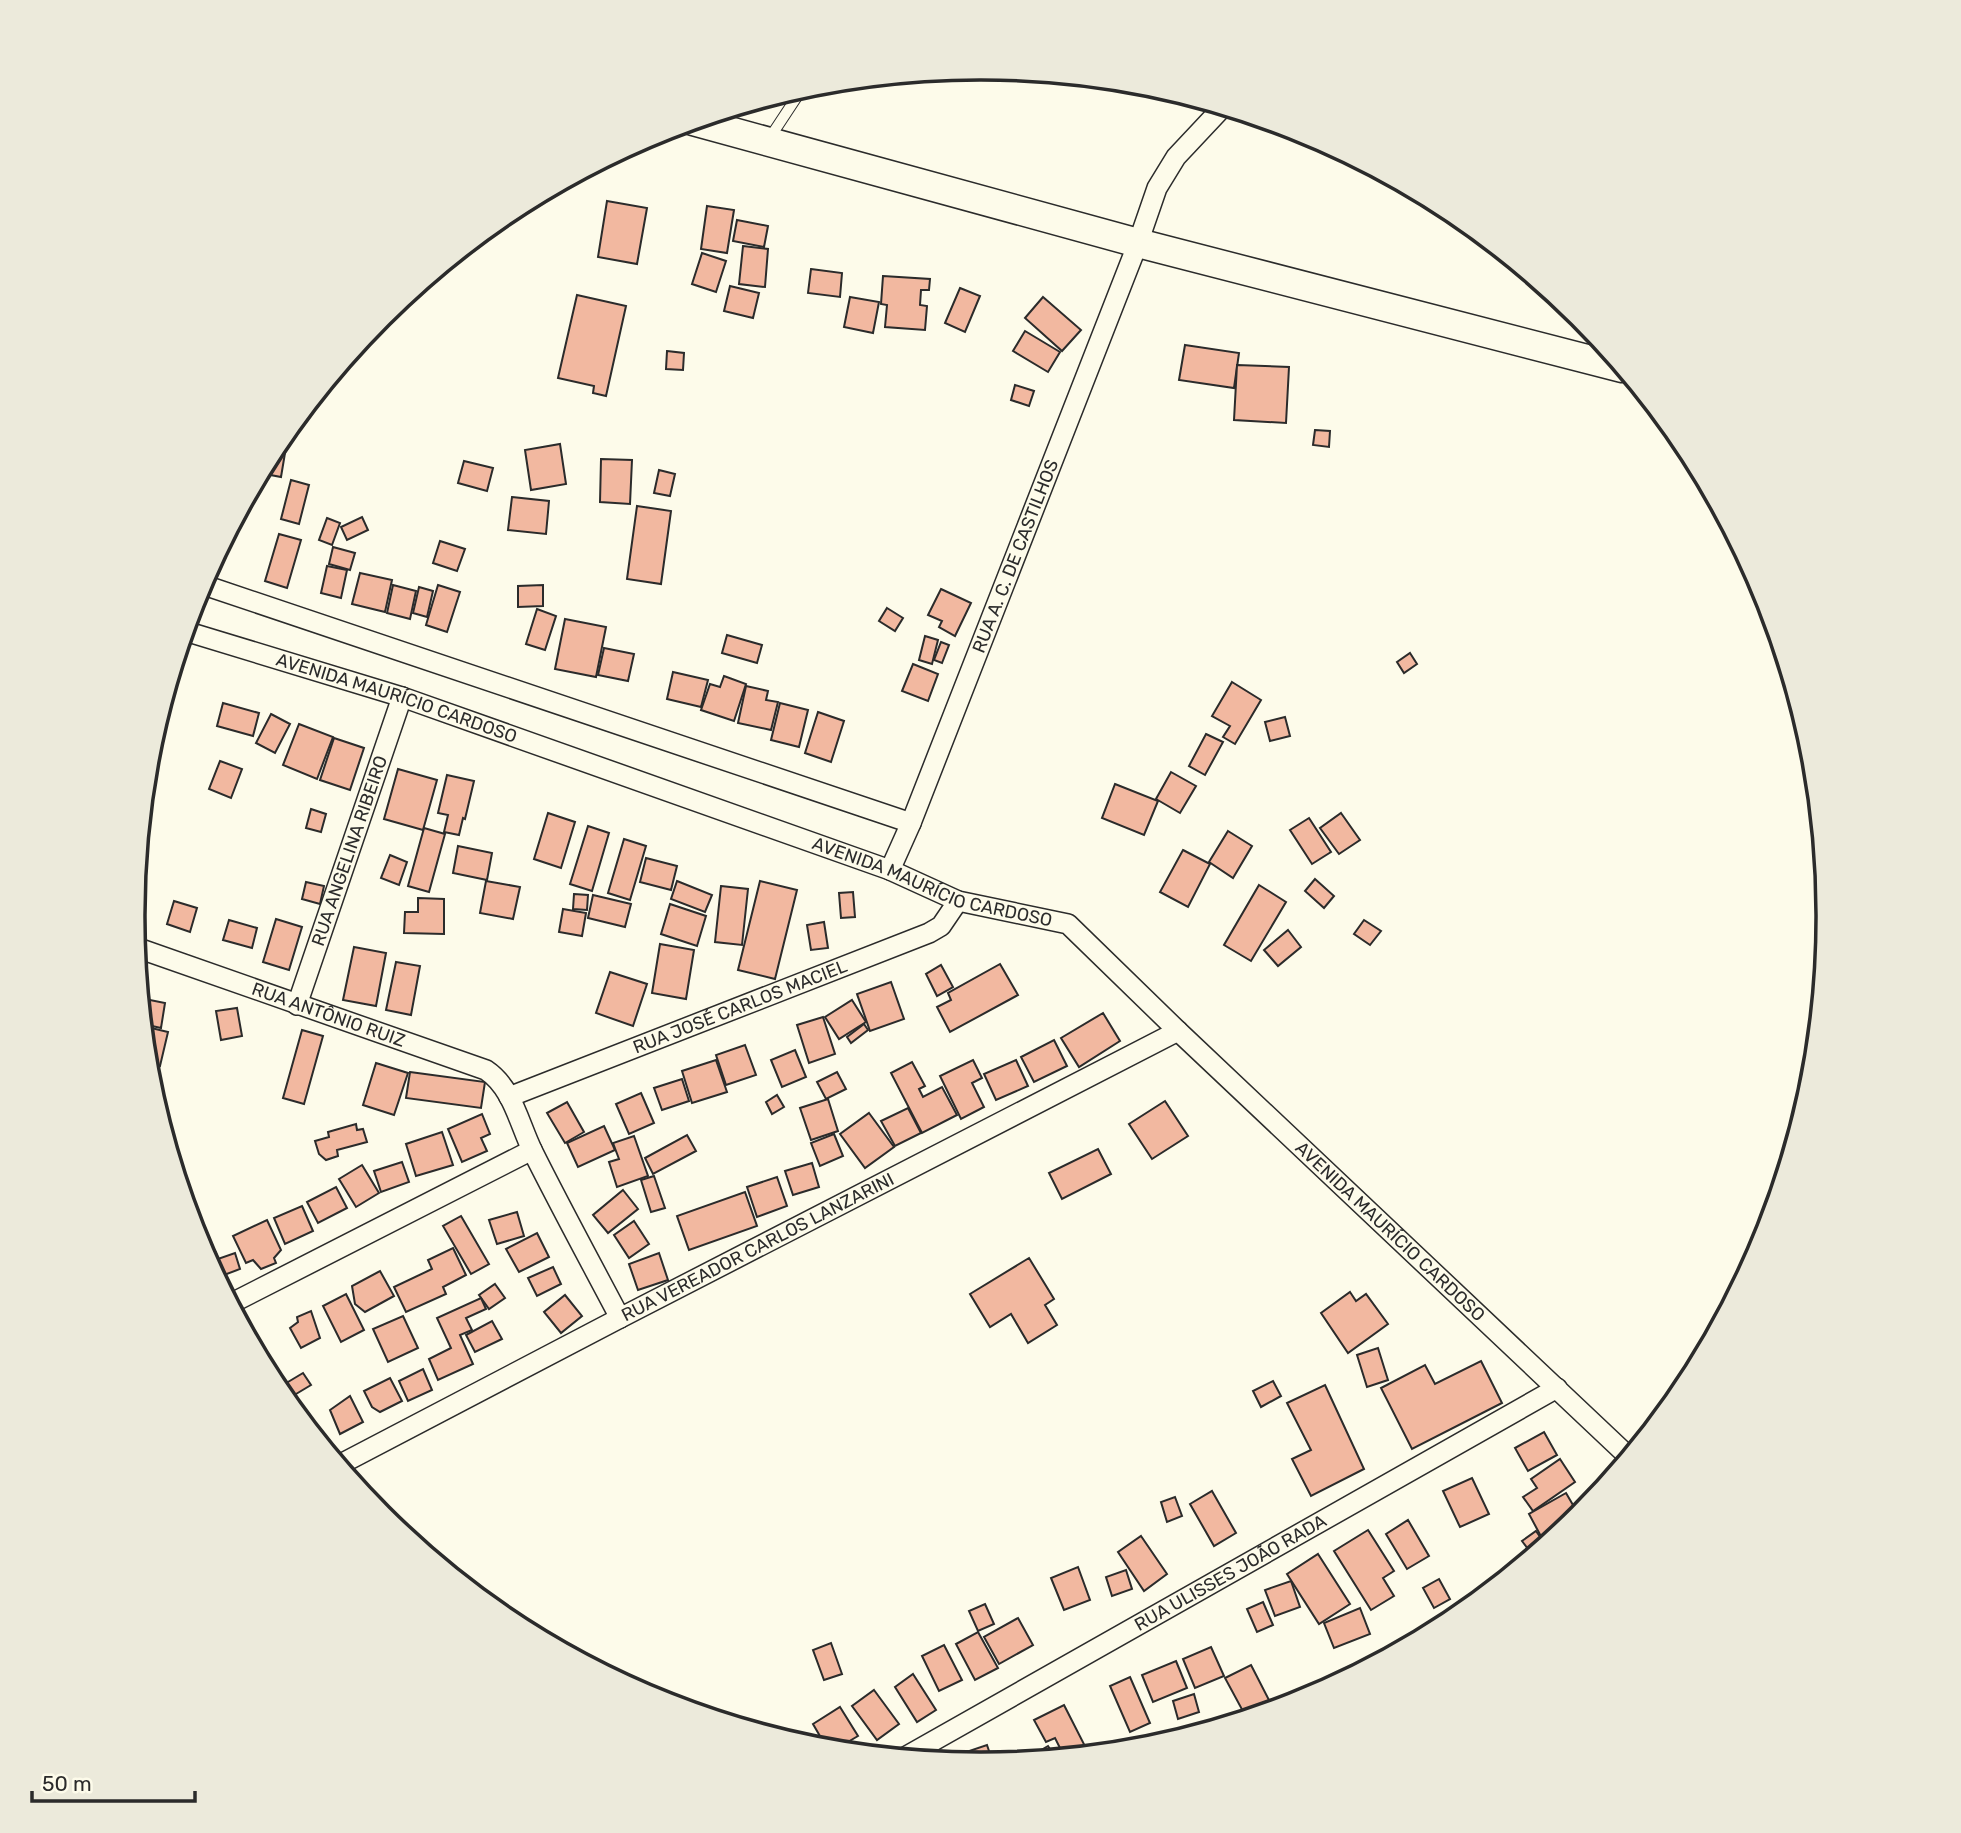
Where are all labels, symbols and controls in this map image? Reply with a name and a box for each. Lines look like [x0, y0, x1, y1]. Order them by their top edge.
street label: RUA A. C. DE CASTILHOS [968, 456, 1063, 656]
street label: AVENIDA MAURÍCIO CARDOSO [274, 648, 520, 748]
street label: RUA ANGELINA RIBEIRO [307, 753, 392, 949]
street label: AVENIDA MAURÍCIO CARDOSO [809, 832, 1054, 931]
street label: RUA JOSÉ CARLOS MACIEL [630, 955, 850, 1059]
street label: RUA ANTÔNIO RUIZ [249, 978, 408, 1052]
street label: AVENIDA MAURÍCIO CARDOSO [1291, 1137, 1489, 1326]
street label: RUA VEREADOR CARLOS LANZARINI [618, 1168, 898, 1326]
street label: RUA ULISSES JOÃO RADA [1131, 1510, 1330, 1636]
scale bar [32, 1759, 194, 1803]
text: 50 m [42, 1771, 92, 1796]

